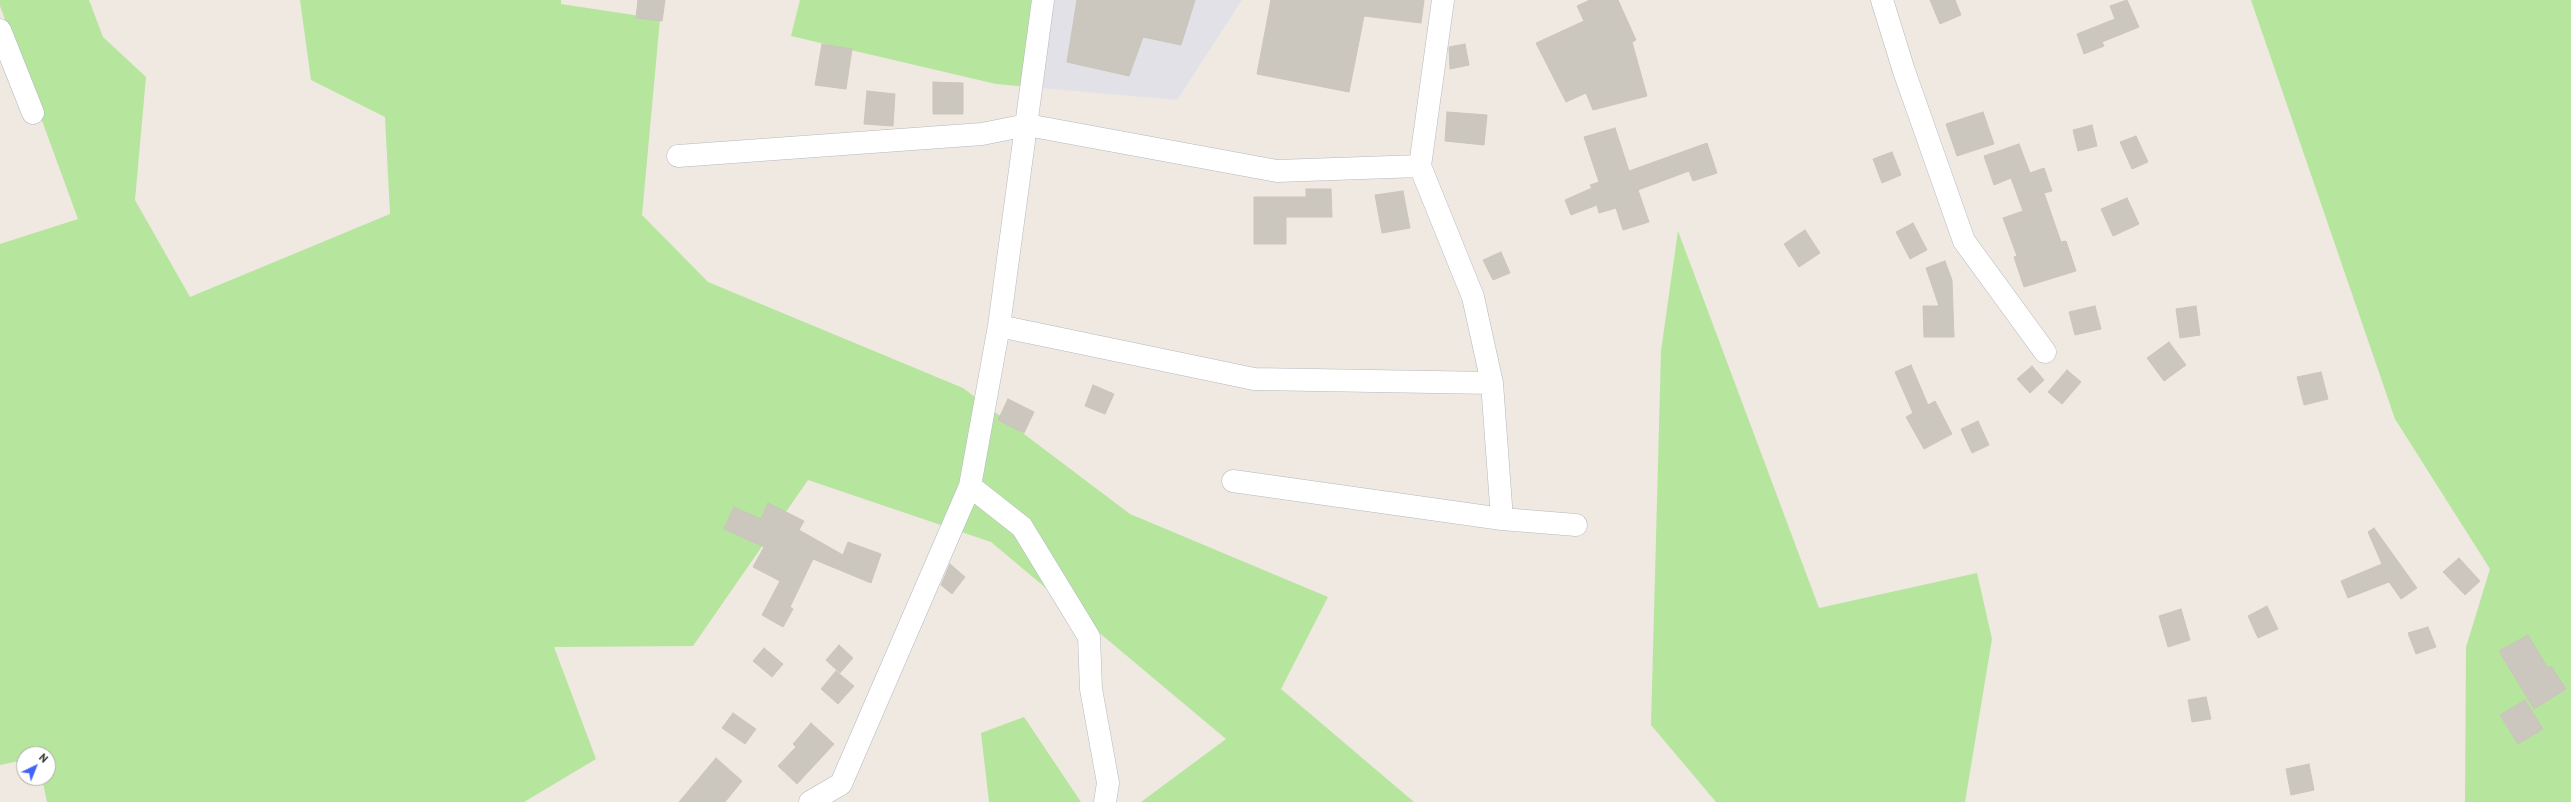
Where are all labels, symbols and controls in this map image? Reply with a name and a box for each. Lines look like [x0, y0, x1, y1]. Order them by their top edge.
north arrow [16, 746, 56, 786]
text: N [36, 750, 51, 766]

